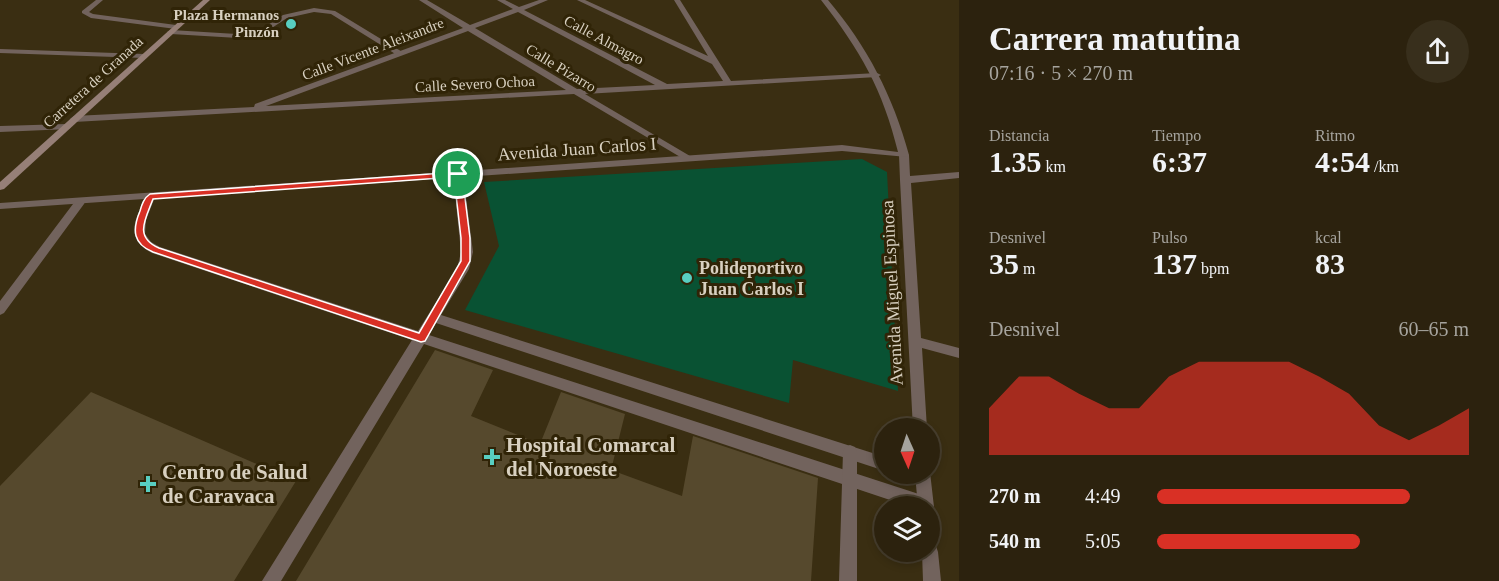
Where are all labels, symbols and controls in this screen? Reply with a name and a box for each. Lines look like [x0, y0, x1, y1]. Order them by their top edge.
place label: Plaza Hermanos Pinzón [174, 7, 280, 40]
street label: Calle Almagro [561, 12, 647, 68]
street label: Calle Vicente Aleixandre [300, 14, 446, 83]
marker: Plaza Hermanos Pinzón [284, 17, 298, 31]
button: share [1406, 20, 1469, 83]
text: Carrera matutina [989, 21, 1240, 57]
street label: Carretera de Granada [40, 33, 146, 131]
street label: Calle Pizarro [523, 41, 599, 95]
text: 07:16 · 5 × 270 m [989, 62, 1133, 84]
street label: Calle Severo Ochoa [415, 73, 536, 95]
text: Distancia [989, 127, 1049, 144]
text: Tiempo [1152, 127, 1201, 144]
text: Ritmo [1315, 127, 1355, 144]
street label: Avenida Juan Carlos I [497, 133, 657, 165]
text: 1.35 [989, 145, 1042, 178]
text: 6:37 [1152, 145, 1207, 178]
text: 4:54 [1315, 145, 1370, 178]
pin [432, 148, 483, 199]
icon: arrive [441, 157, 474, 190]
text: km [1042, 158, 1066, 175]
text: /km [1370, 158, 1399, 175]
street label: Avenida Miguel Espinosa [877, 200, 907, 386]
text: Desnivel [989, 229, 1046, 246]
text: Pulso [1152, 229, 1188, 246]
text: kcal [1315, 229, 1342, 246]
text: 35 [989, 247, 1019, 280]
text: 137 [1152, 247, 1197, 280]
text: 83 [1315, 247, 1345, 280]
place label: Polideportivo Juan Carlos I [699, 258, 804, 299]
text: m [1019, 260, 1035, 277]
text: bpm [1197, 260, 1229, 277]
marker: Polideportivo Juan Carlos I [680, 271, 694, 285]
text: Desnivel [989, 318, 1060, 340]
text: 60–65 m [1398, 318, 1469, 340]
north arrow [874, 418, 940, 484]
map controls [874, 418, 940, 562]
place label: Hospital Comarcal del Noroeste [506, 433, 676, 481]
marker: Hospital Comarcal del Noroeste [483, 448, 501, 466]
place label: Centro de Salud de Caravaca [162, 460, 308, 508]
marker: Centro de Salud de Caravaca [139, 475, 157, 493]
text: 270 m [989, 485, 1041, 507]
text: 4:49 [1085, 485, 1121, 507]
button: layers [874, 496, 940, 562]
text: 540 m [989, 530, 1041, 552]
text: 5:05 [1085, 530, 1121, 552]

